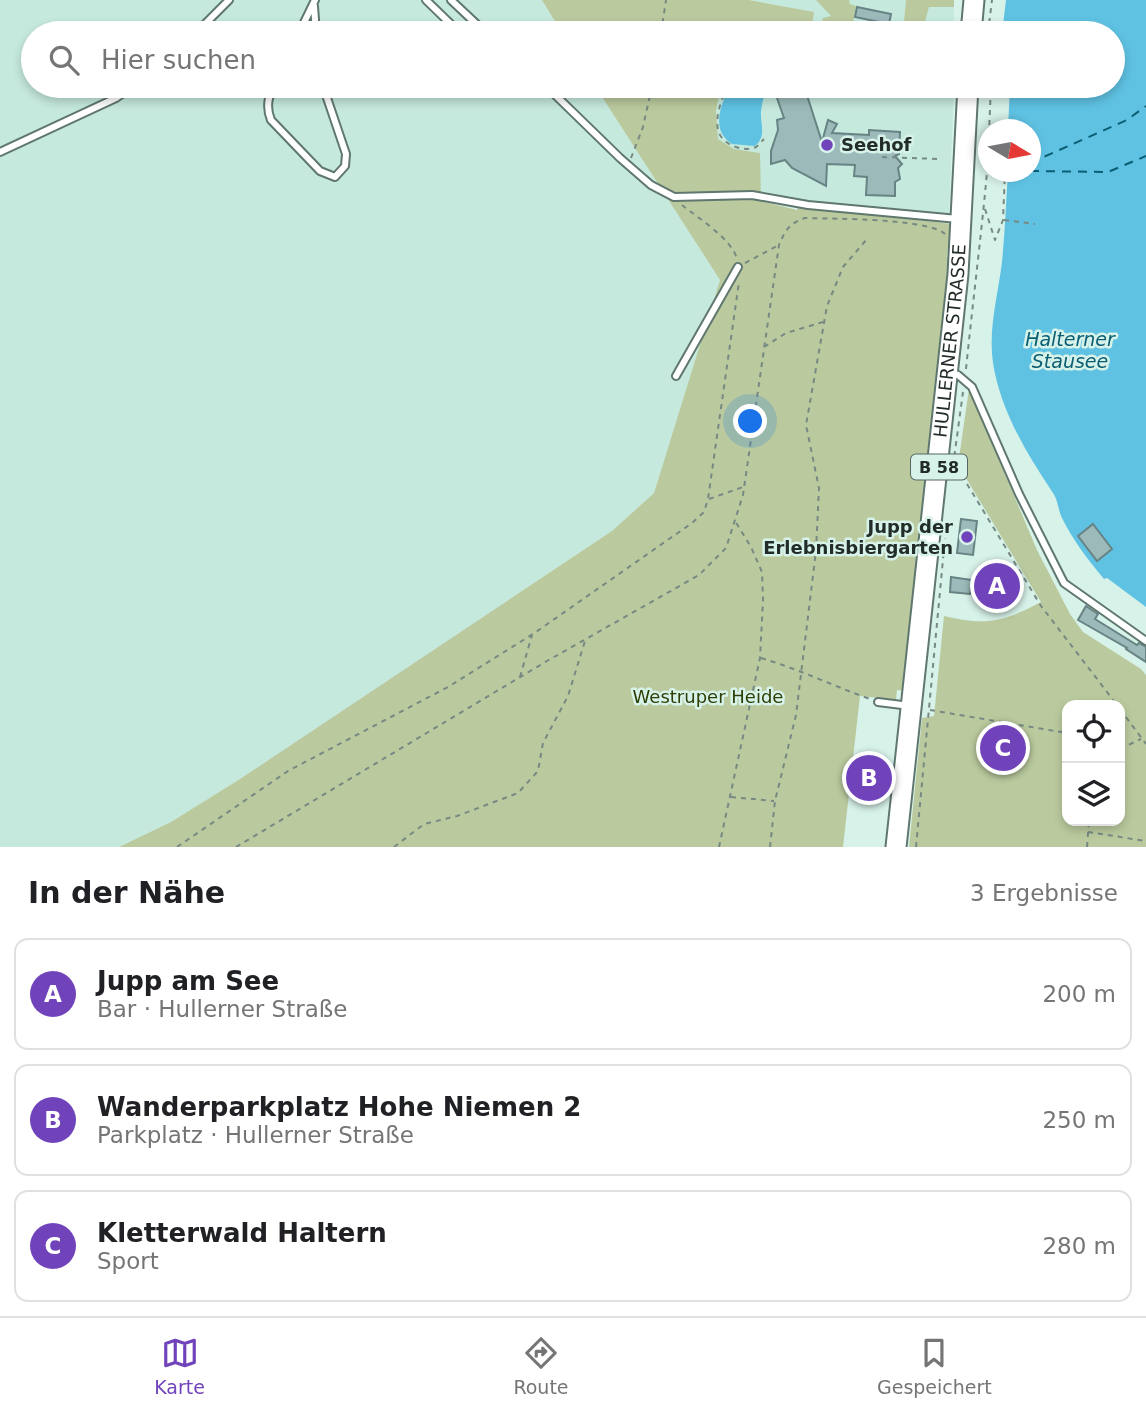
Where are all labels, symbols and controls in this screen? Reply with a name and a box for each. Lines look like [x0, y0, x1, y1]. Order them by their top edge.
search box [21, 21, 1125, 98]
icon: search [45, 41, 83, 79]
text: Hier suchen [101, 45, 256, 75]
north arrow [978, 119, 1041, 182]
place label: Seehof [841, 134, 912, 155]
marker: Seehof [819, 137, 835, 153]
street label: HULLERNER STRASSE [929, 244, 970, 439]
water label: Halterner Stausee [1025, 328, 1116, 372]
your location [733, 404, 767, 438]
road number: B 58 [911, 454, 967, 480]
place label: Jupp der Erlebnisbiergarten [763, 516, 953, 558]
marker: Jupp der Erlebnisbiergarten [959, 529, 975, 545]
pin: A [974, 560, 1020, 612]
park label: Westruper Heide [633, 686, 783, 707]
map controls [1062, 700, 1125, 826]
button: locate [1062, 700, 1125, 763]
pin: C [980, 722, 1026, 774]
pin: B [846, 752, 892, 804]
button: layers [1062, 763, 1125, 826]
text: In der Nähe [28, 875, 225, 910]
text: 3 Ergebnisse [970, 880, 1118, 906]
text: Jupp am See [97, 966, 279, 996]
text: A [44, 981, 62, 1007]
text: 200 m [1042, 981, 1116, 1007]
text: Bar · Hullerner Straße [97, 996, 347, 1022]
text: Wanderparkplatz Hohe Niemen 2 [97, 1092, 581, 1122]
text: B [44, 1107, 62, 1133]
text: 250 m [1042, 1107, 1116, 1133]
text: Parkplatz · Hullerner Straße [97, 1122, 414, 1148]
text: Kletterwald Haltern [97, 1218, 387, 1248]
text: C [45, 1233, 61, 1259]
text: 280 m [1042, 1233, 1116, 1259]
text: Sport [97, 1248, 159, 1274]
tab: Karte [154, 1334, 205, 1398]
tab: Route [513, 1334, 569, 1398]
tab: Gespeichert [877, 1334, 992, 1398]

